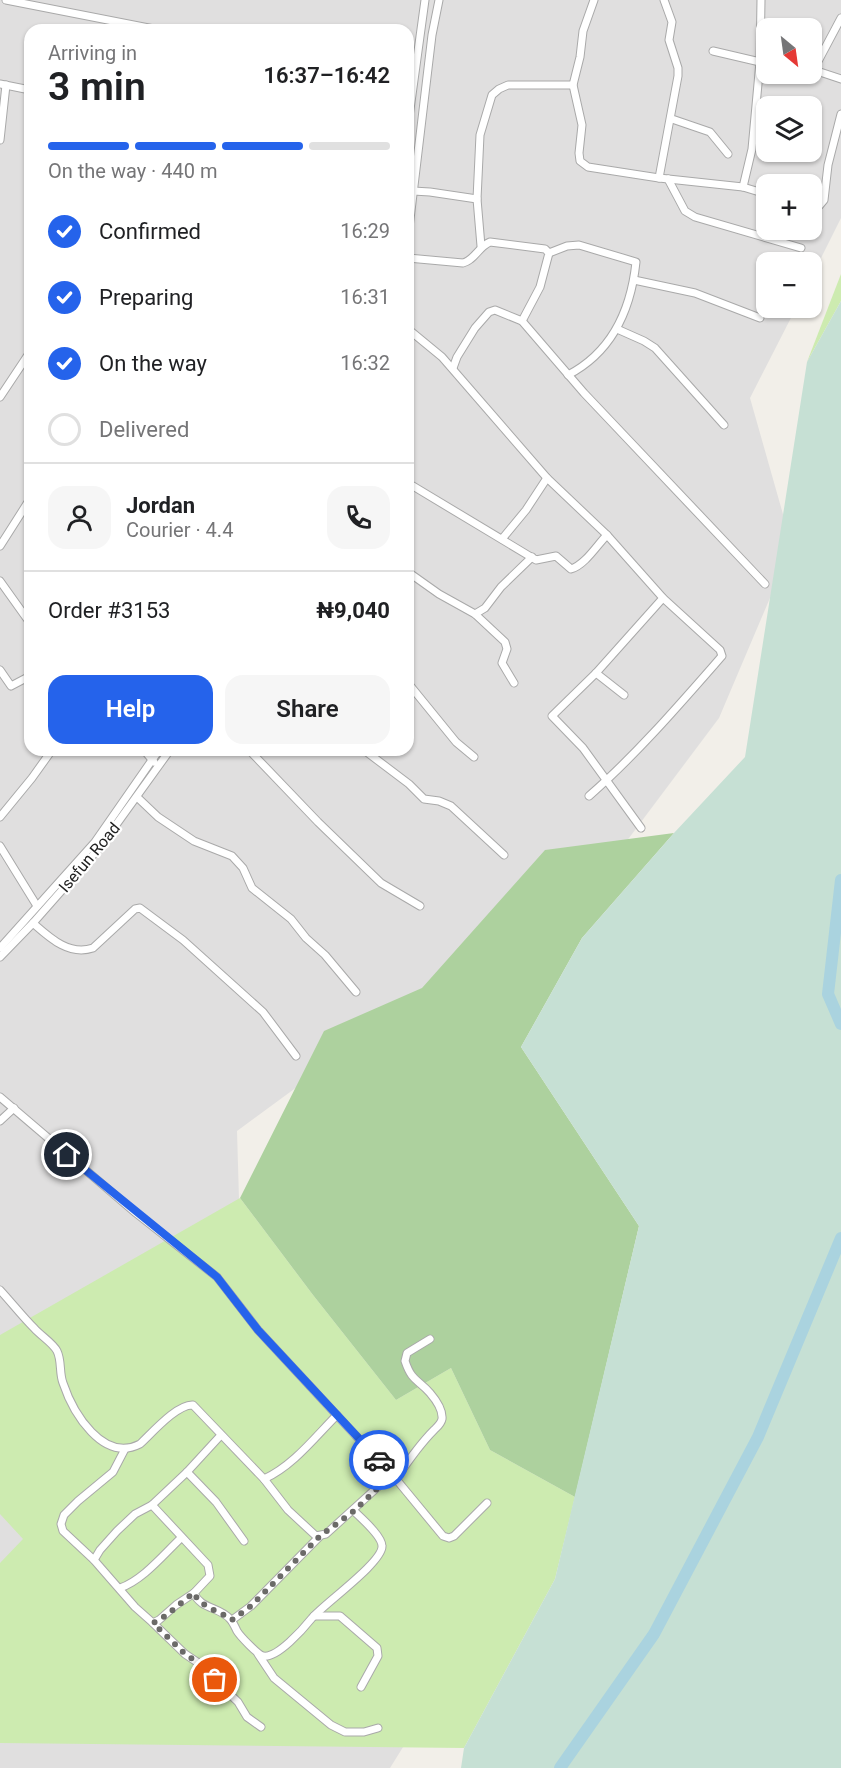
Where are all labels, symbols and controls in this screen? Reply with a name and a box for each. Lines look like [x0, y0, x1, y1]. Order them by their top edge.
north arrow [756, 18, 822, 84]
map controls [756, 18, 822, 318]
text: Arriving in [48, 41, 137, 65]
text: 16:37–16:42 [263, 63, 390, 88]
text: 3 min [48, 64, 146, 110]
button: layers [756, 96, 822, 162]
text: On the way · 440 m [48, 159, 217, 183]
button: + [756, 174, 822, 240]
icon: check [48, 215, 81, 248]
text: Confirmed [99, 219, 201, 244]
text: 16:29 [340, 219, 390, 243]
button: − [756, 252, 822, 318]
icon: check [48, 281, 81, 314]
text: Preparing [99, 285, 193, 310]
text: 16:31 [340, 285, 390, 309]
icon: check [48, 347, 81, 380]
text: On the way [99, 351, 207, 376]
text: 16:32 [340, 351, 390, 375]
text: Delivered [99, 417, 189, 442]
button: person [48, 486, 111, 549]
button: phone [327, 486, 390, 549]
text: Jordan [126, 493, 195, 518]
text: Courier · 4.4 [126, 518, 233, 542]
text: Order #3153 [48, 598, 170, 623]
text: ₦9,040 [316, 598, 390, 623]
button: Help [48, 675, 213, 744]
button: Share [225, 675, 390, 744]
street label: Isefun Road [55, 819, 124, 896]
pin [41, 1129, 92, 1180]
icon: home [50, 1138, 83, 1171]
courier [349, 1430, 409, 1490]
icon: car [363, 1444, 396, 1477]
pin [189, 1654, 240, 1705]
icon: bag [198, 1663, 231, 1696]

